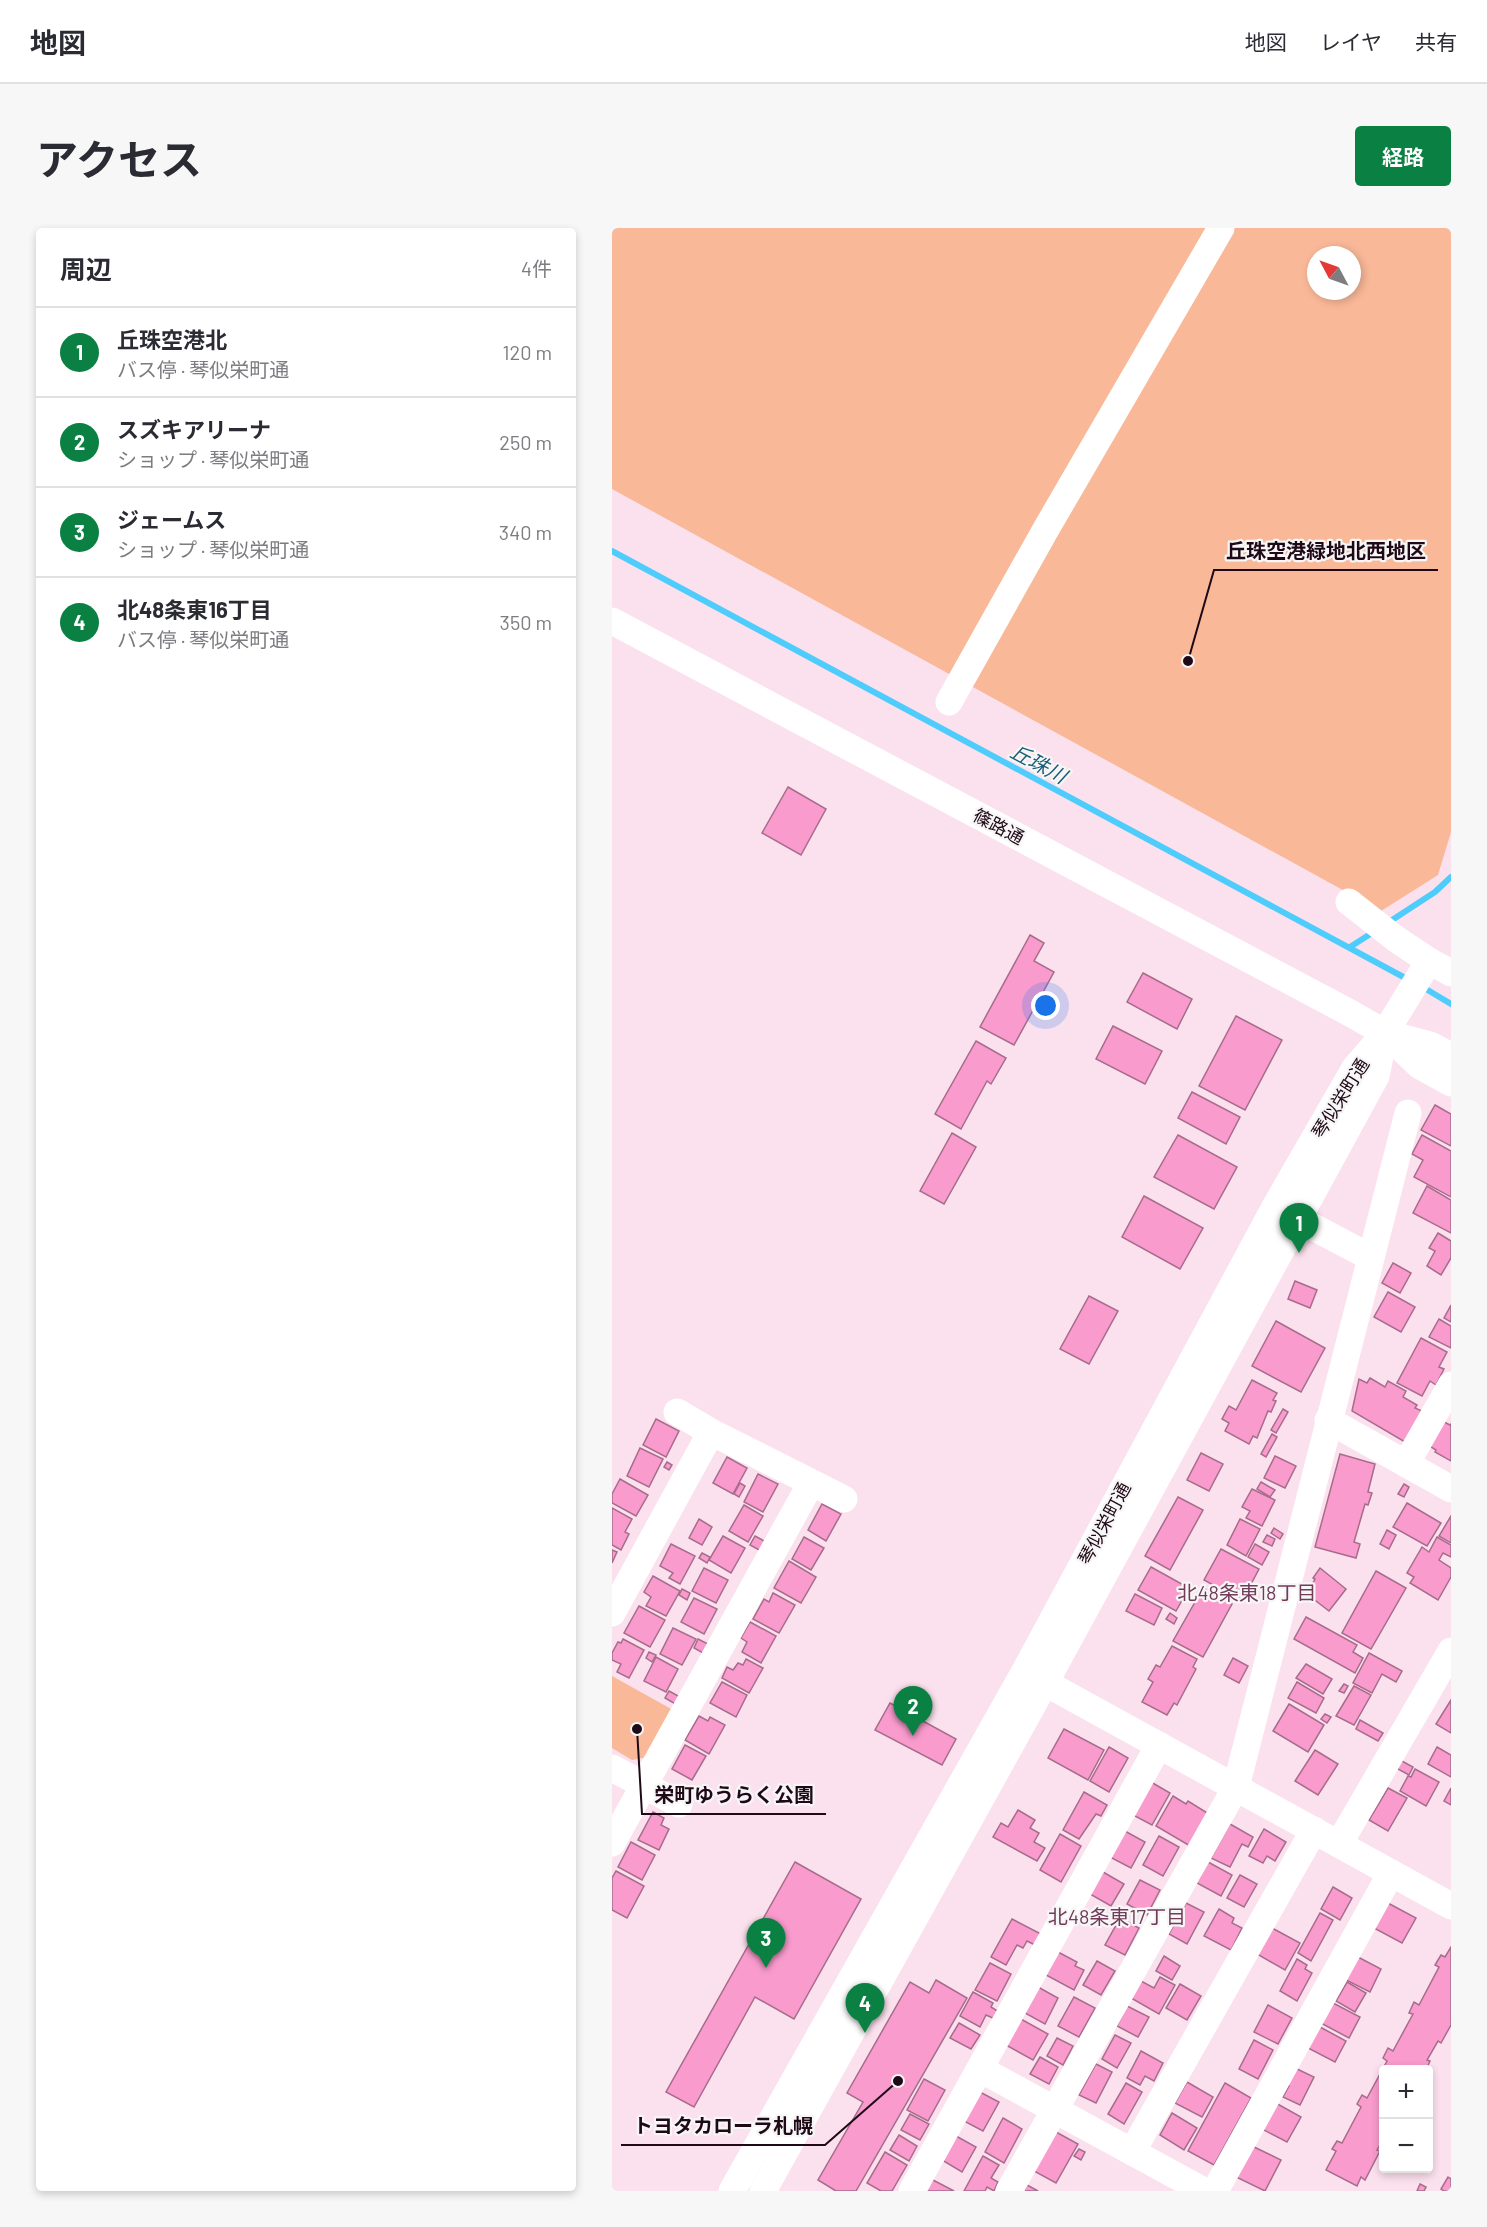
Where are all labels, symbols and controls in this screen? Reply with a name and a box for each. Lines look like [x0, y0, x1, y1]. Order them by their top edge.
text: 地図 [30, 25, 86, 59]
text: 地図 [1245, 29, 1287, 54]
text: レイヤ [1320, 29, 1382, 54]
text: 共有 [1415, 29, 1457, 54]
button: 経路 [1355, 126, 1451, 186]
text: アクセス [36, 133, 202, 183]
north arrow [1307, 246, 1361, 300]
text: 周辺 [60, 253, 112, 284]
text: 4件 [521, 256, 552, 280]
text: 丘珠空港北 [117, 326, 227, 352]
text: 1 [76, 340, 83, 364]
text: 120 m [502, 340, 552, 364]
text: バス停 · 琴似栄町通 [117, 357, 289, 381]
text: スズキアリーナ [117, 416, 271, 442]
text: 2 [74, 430, 85, 454]
text: 250 m [499, 430, 552, 454]
text: ショップ · 琴似栄町通 [117, 447, 309, 471]
text: ジェームス [117, 506, 226, 532]
text: 3 [74, 520, 85, 544]
text: 340 m [499, 520, 552, 544]
callout: 丘珠空港緑地北西地区 [1214, 532, 1438, 570]
text: ショップ · 琴似栄町通 [117, 537, 309, 561]
text: 丘珠空港緑地北西地区 [1226, 538, 1426, 562]
text: 北48条東16丁目 [117, 596, 272, 622]
text: 4 [73, 610, 86, 634]
text: 350 m [500, 610, 552, 634]
text: バス停 · 琴似栄町通 [117, 627, 289, 651]
water label: 丘珠川 [1007, 738, 1073, 789]
street label: 篠路通 [970, 804, 1028, 848]
your location [1031, 991, 1060, 1020]
street label: 琴似栄町通 [1307, 1054, 1373, 1142]
pin: 1 [1280, 1204, 1318, 1253]
street label: 琴似栄町通 [1073, 1478, 1135, 1568]
district label: 北48条東18丁目 [1178, 1580, 1316, 1604]
pin: 2 [894, 1686, 932, 1736]
callout: 栄町ゆうらく公園 [642, 1776, 826, 1814]
text: 栄町ゆうらく公園 [654, 1782, 814, 1806]
district label: 北48条東17丁目 [1048, 1904, 1186, 1928]
pin: 3 [746, 1918, 786, 1968]
pin: 4 [846, 1984, 884, 2033]
map controls [1379, 2065, 1433, 2173]
button: + [1379, 2065, 1433, 2119]
callout: トヨタカローラ札幌 [621, 2107, 825, 2145]
text: トヨタカローラ札幌 [633, 2113, 813, 2137]
button: − [1379, 2119, 1433, 2173]

